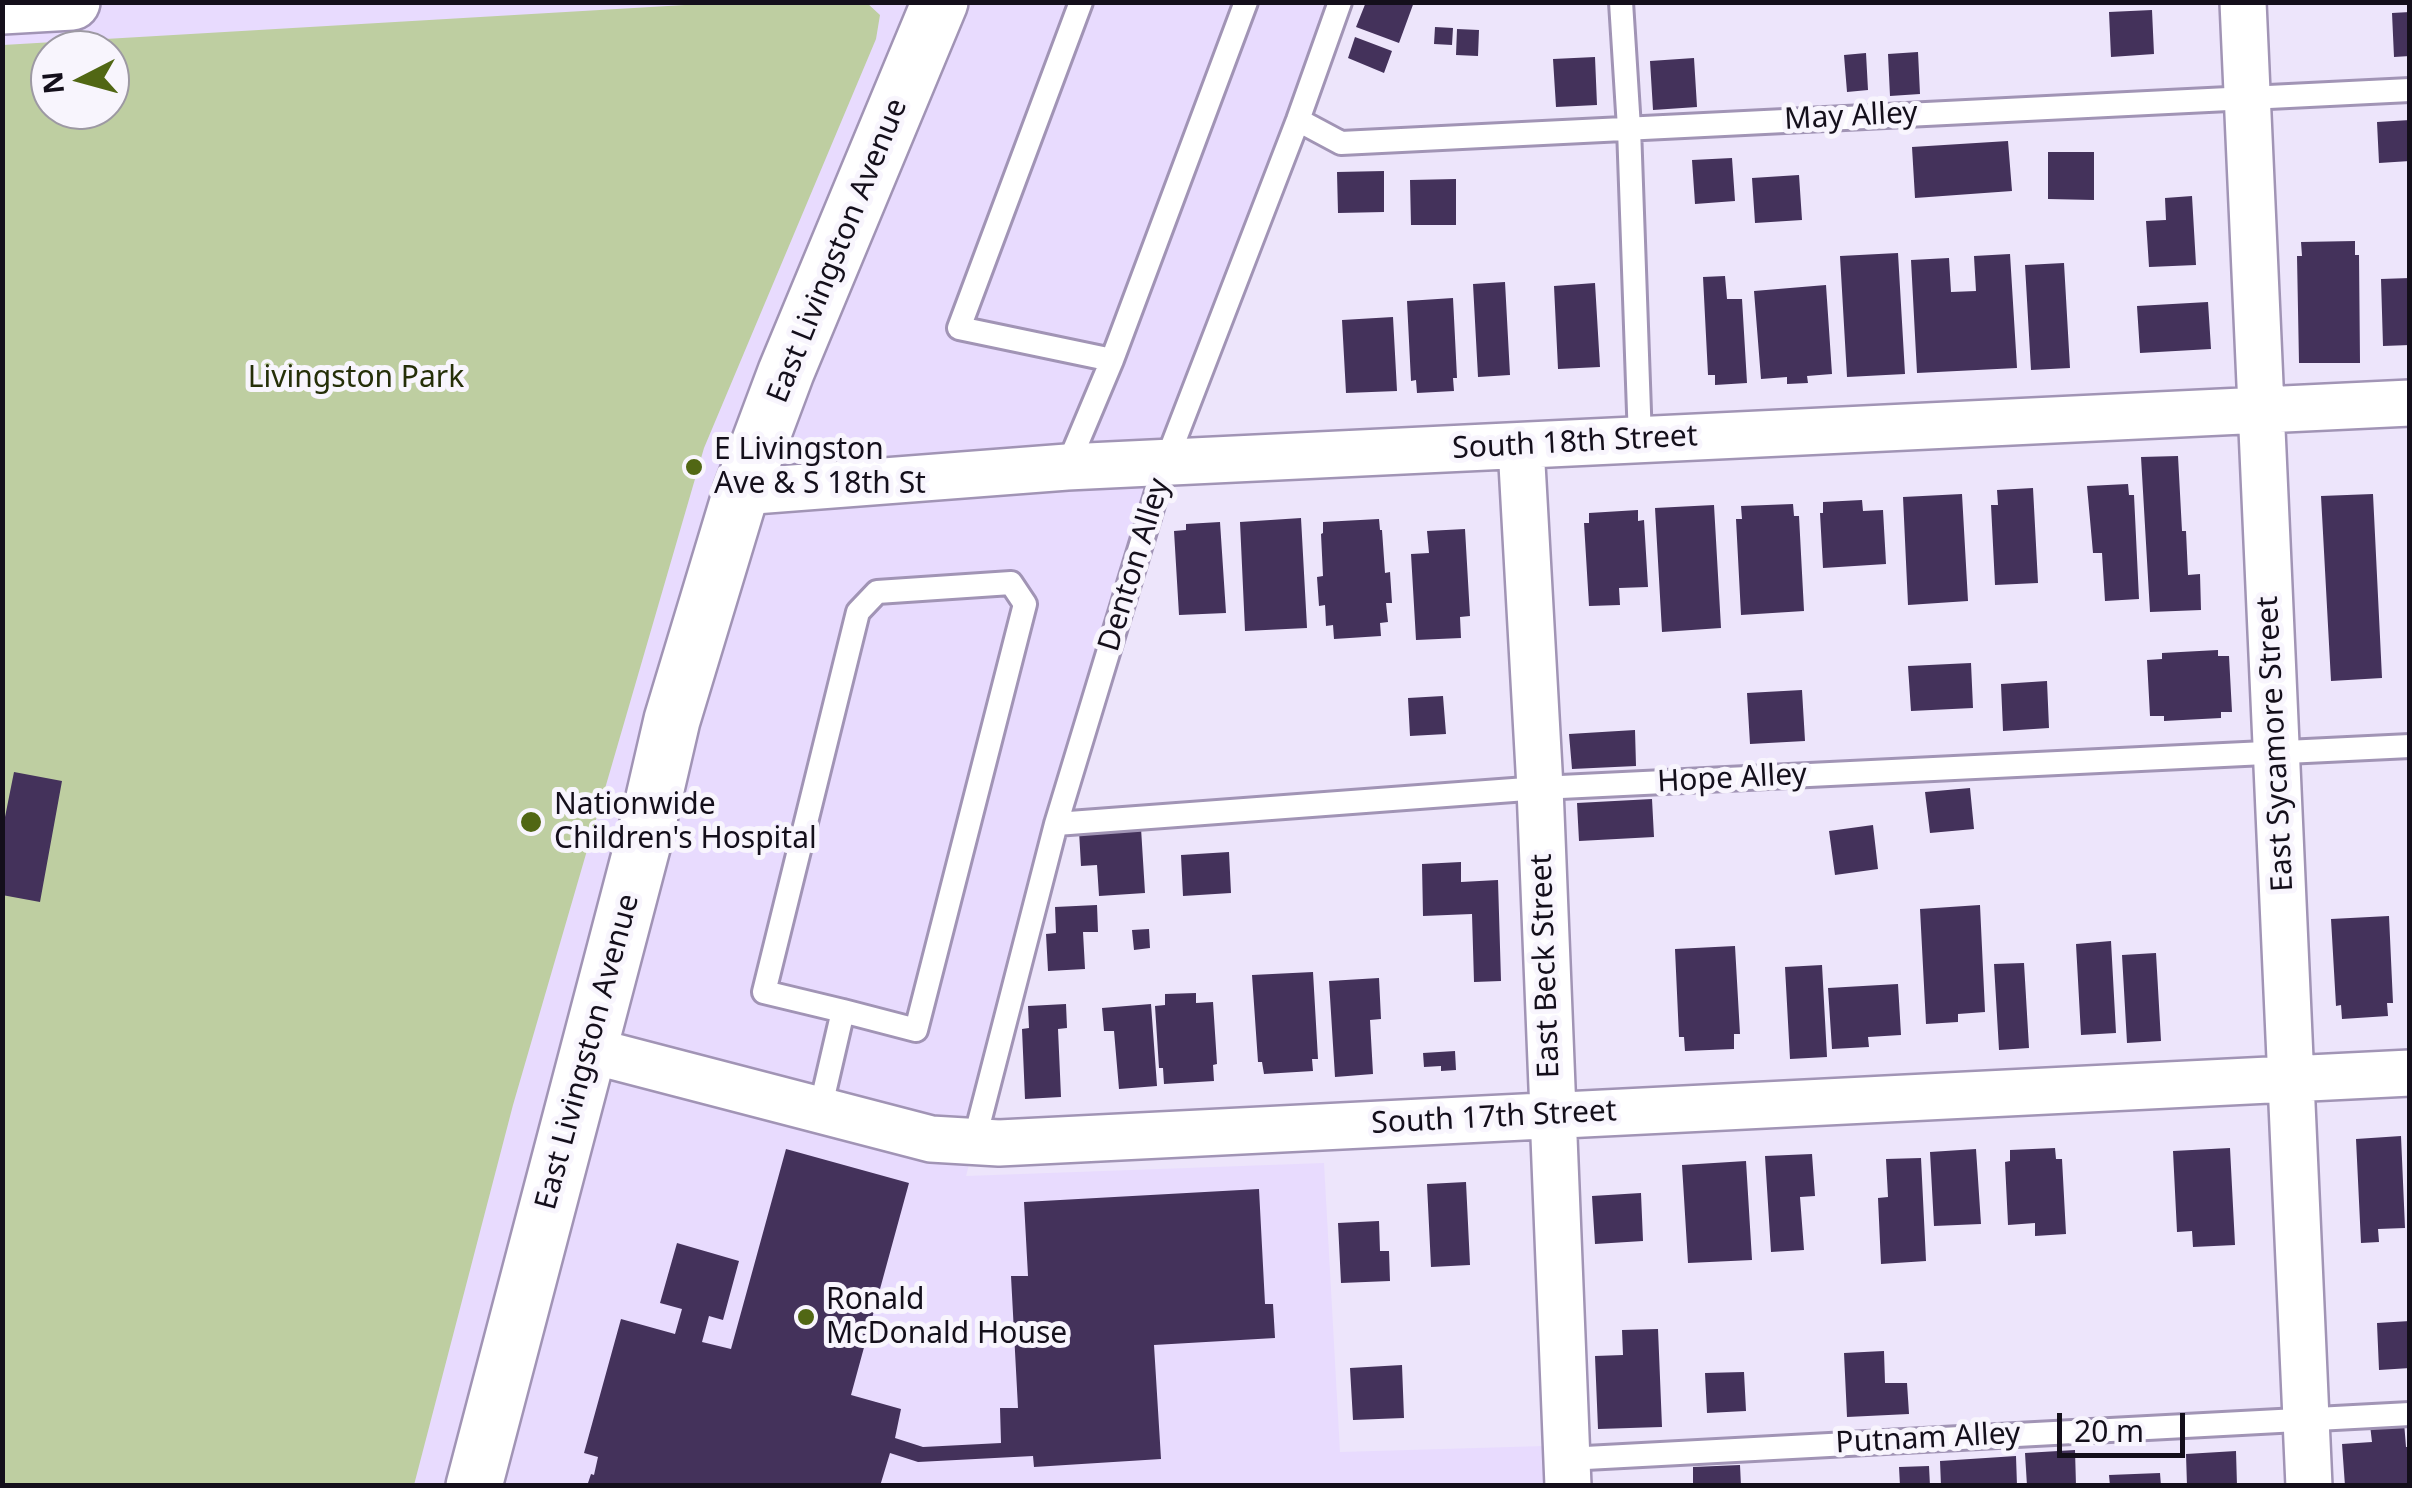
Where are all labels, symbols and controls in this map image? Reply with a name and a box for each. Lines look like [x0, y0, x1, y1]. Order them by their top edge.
north arrow [30, 30, 130, 130]
text: N [32, 70, 72, 96]
street label: East Livingston Avenue [760, 94, 916, 408]
street label: May Alley [1783, 96, 1919, 138]
park label: Livingston Park [248, 360, 464, 396]
street label: South 18th Street [1451, 419, 1699, 467]
place label: E Livingston Ave & S 18th St [714, 432, 926, 502]
marker: E Livingston Ave & S 18th St [683, 456, 705, 478]
street label: Denton Alley [1092, 474, 1178, 656]
street label: East Sycamore Street [2250, 595, 2302, 893]
street label: Hope Alley [1656, 757, 1808, 801]
place label: Nationwide Children's Hospital [554, 787, 817, 858]
marker: Nationwide Children's Hospital [518, 809, 544, 835]
street label: East Beck Street [1524, 853, 1568, 1079]
street label: East Livingston Avenue [529, 890, 647, 1214]
street label: South 17th Street [1370, 1094, 1618, 1142]
place label: Ronald McDonald House [826, 1282, 1067, 1352]
marker: Ronald McDonald House [795, 1306, 817, 1328]
scale bar [2062, 1393, 2190, 1455]
text: 20 m [2074, 1410, 2144, 1451]
street label: Putnam Alley [1835, 1416, 2021, 1462]

